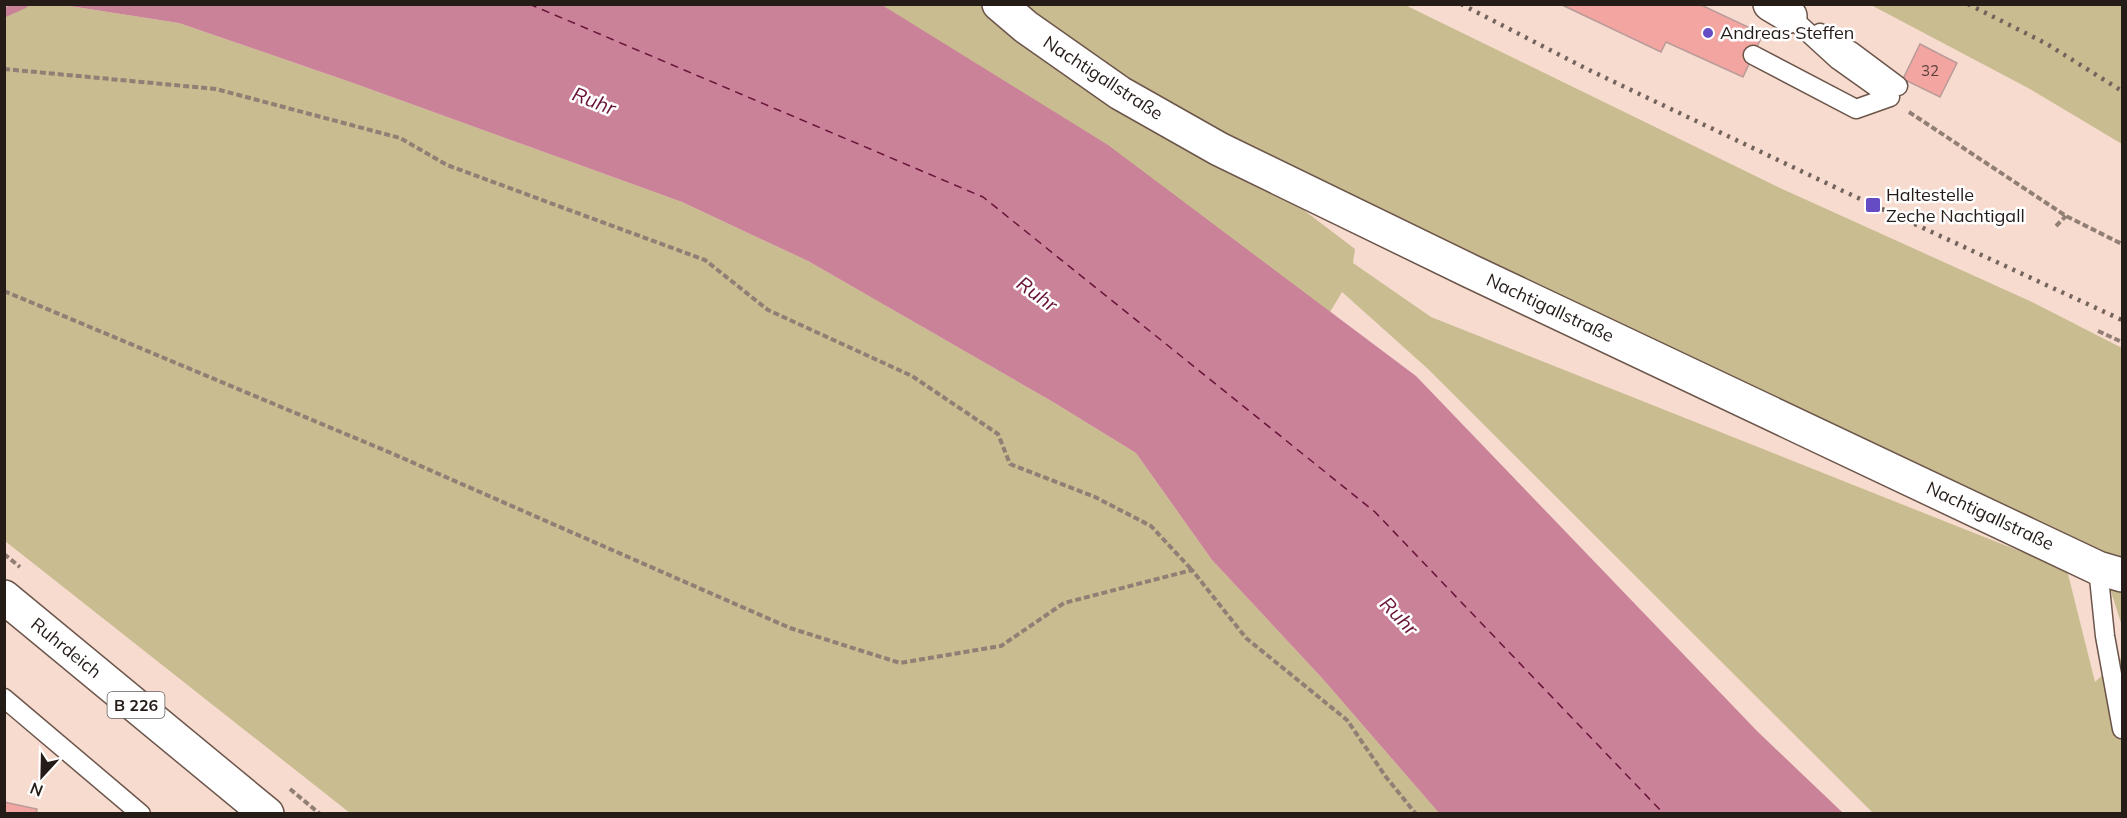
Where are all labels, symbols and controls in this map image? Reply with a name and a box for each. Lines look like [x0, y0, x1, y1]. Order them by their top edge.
place label: Andreas Steffen [1720, 21, 1854, 44]
marker: Andreas Steffen [1701, 26, 1715, 40]
street label: Nachtigallstraße [1039, 30, 1167, 125]
house number: 32 [1921, 61, 1939, 80]
water label: Ruhr [569, 81, 620, 120]
place label: Haltestelle Zeche Nachtigall [1886, 183, 2025, 227]
marker: Haltestelle Zeche Nachtigall [1864, 196, 1882, 214]
street label: Nachtigallstraße [1483, 268, 1618, 347]
water label: Ruhr [1012, 270, 1063, 317]
street label: Nachtigallstraße [1923, 476, 2058, 555]
water label: Ruhr [1375, 591, 1424, 641]
street label: Ruhrdeich [26, 612, 106, 683]
road number: B 226 [108, 692, 164, 718]
north arrow [12, 746, 72, 806]
text: N [27, 778, 46, 801]

